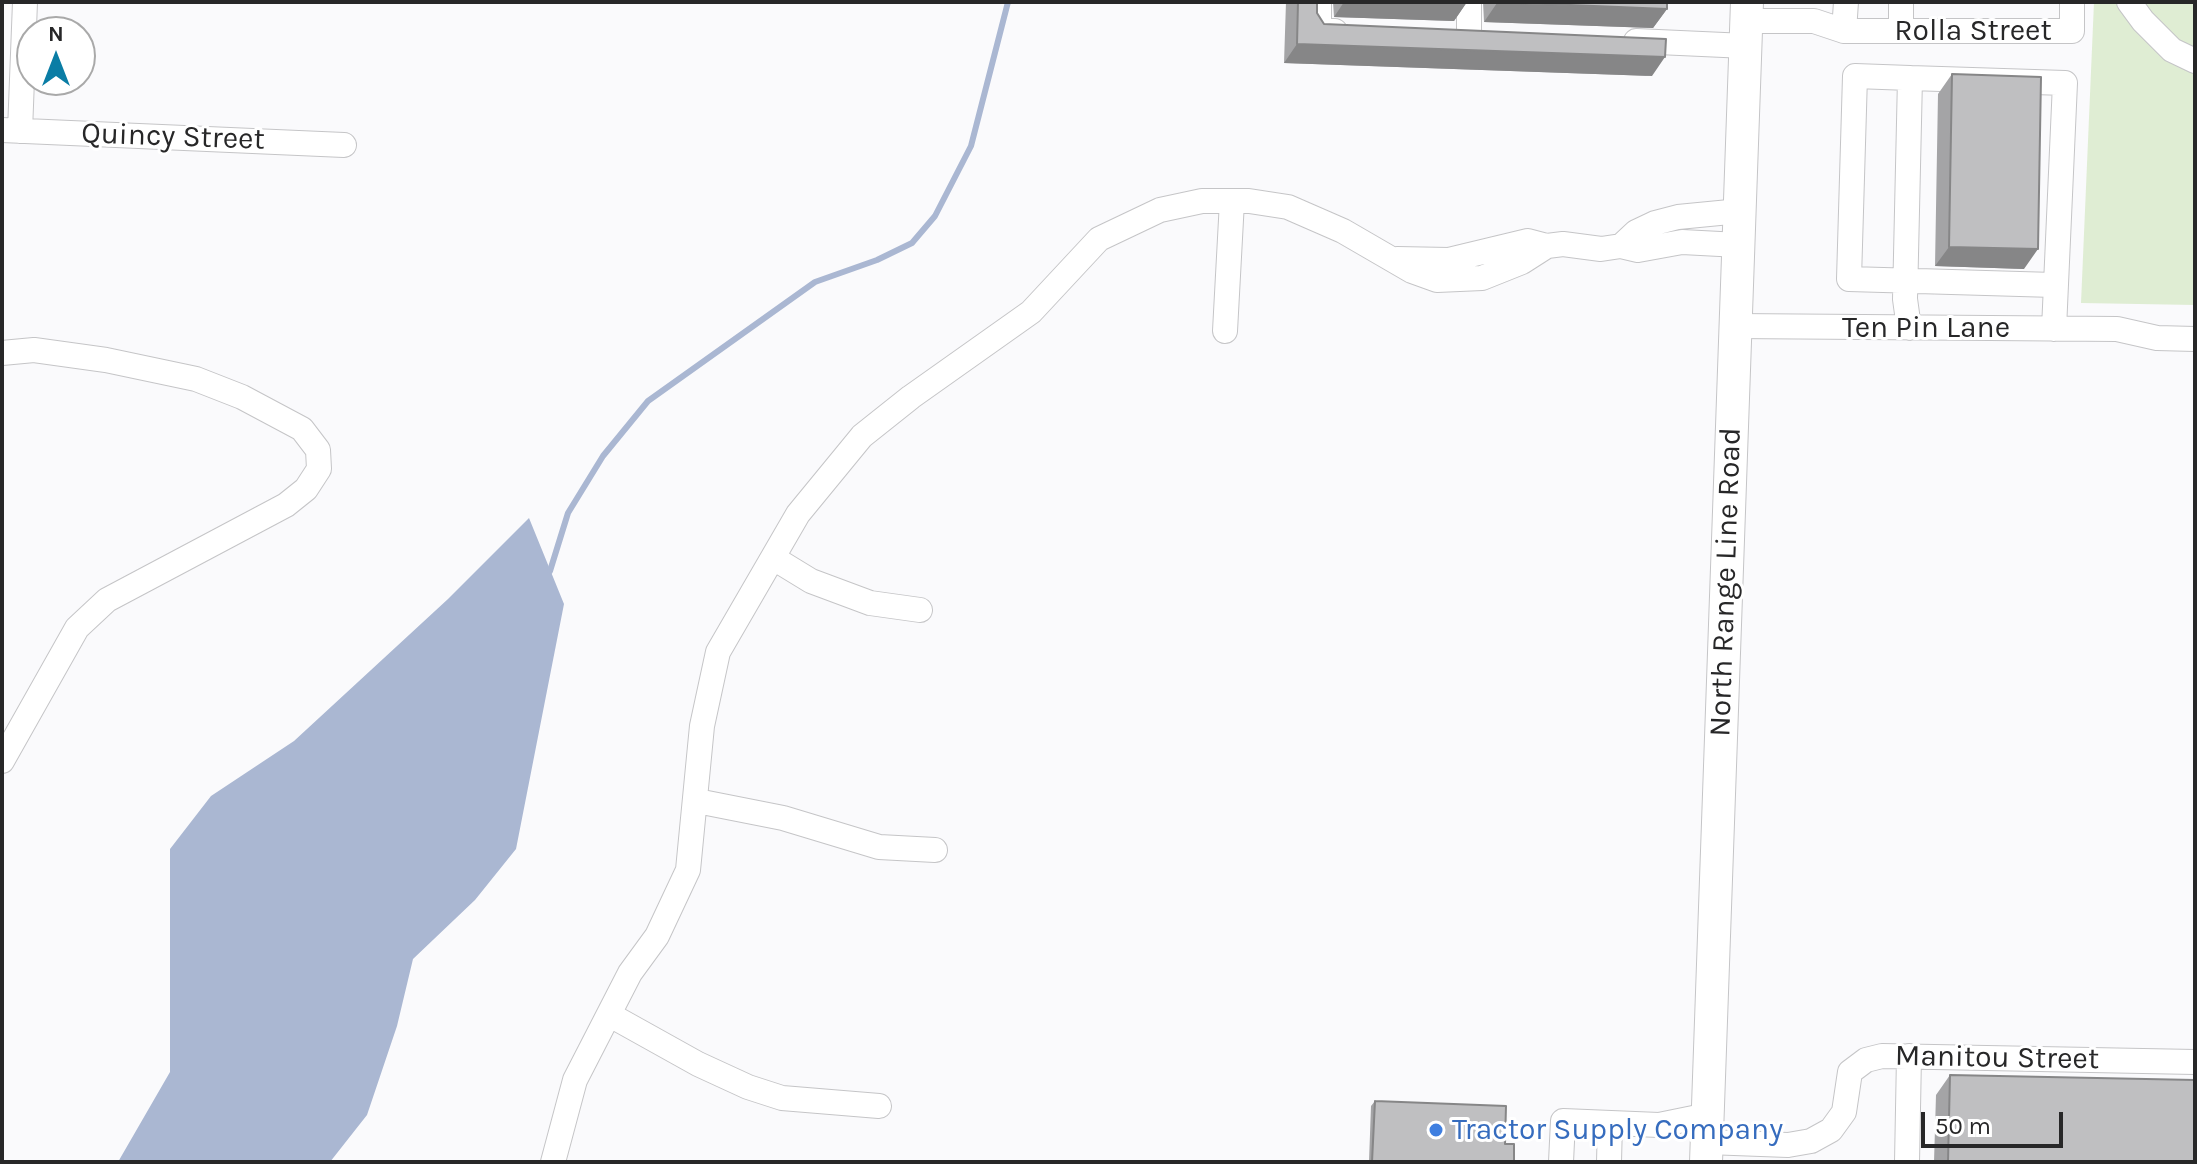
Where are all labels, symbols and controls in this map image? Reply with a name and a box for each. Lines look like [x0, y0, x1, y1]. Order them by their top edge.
street label: Rolla Street [1894, 13, 2052, 49]
north arrow [16, 16, 96, 96]
text: N [48, 21, 64, 47]
street label: Quincy Street [81, 116, 265, 158]
street label: Ten Pin Lane [1842, 310, 2010, 346]
street label: North Range Line Road [1703, 427, 1749, 737]
street label: Manitou Street [1895, 1038, 2099, 1078]
scale bar [1925, 1096, 2067, 1146]
place label: Tractor Supply Company [1452, 1112, 1783, 1148]
text: 50 m [1935, 1112, 1991, 1140]
marker: Tractor Supply Company [1427, 1121, 1445, 1139]

